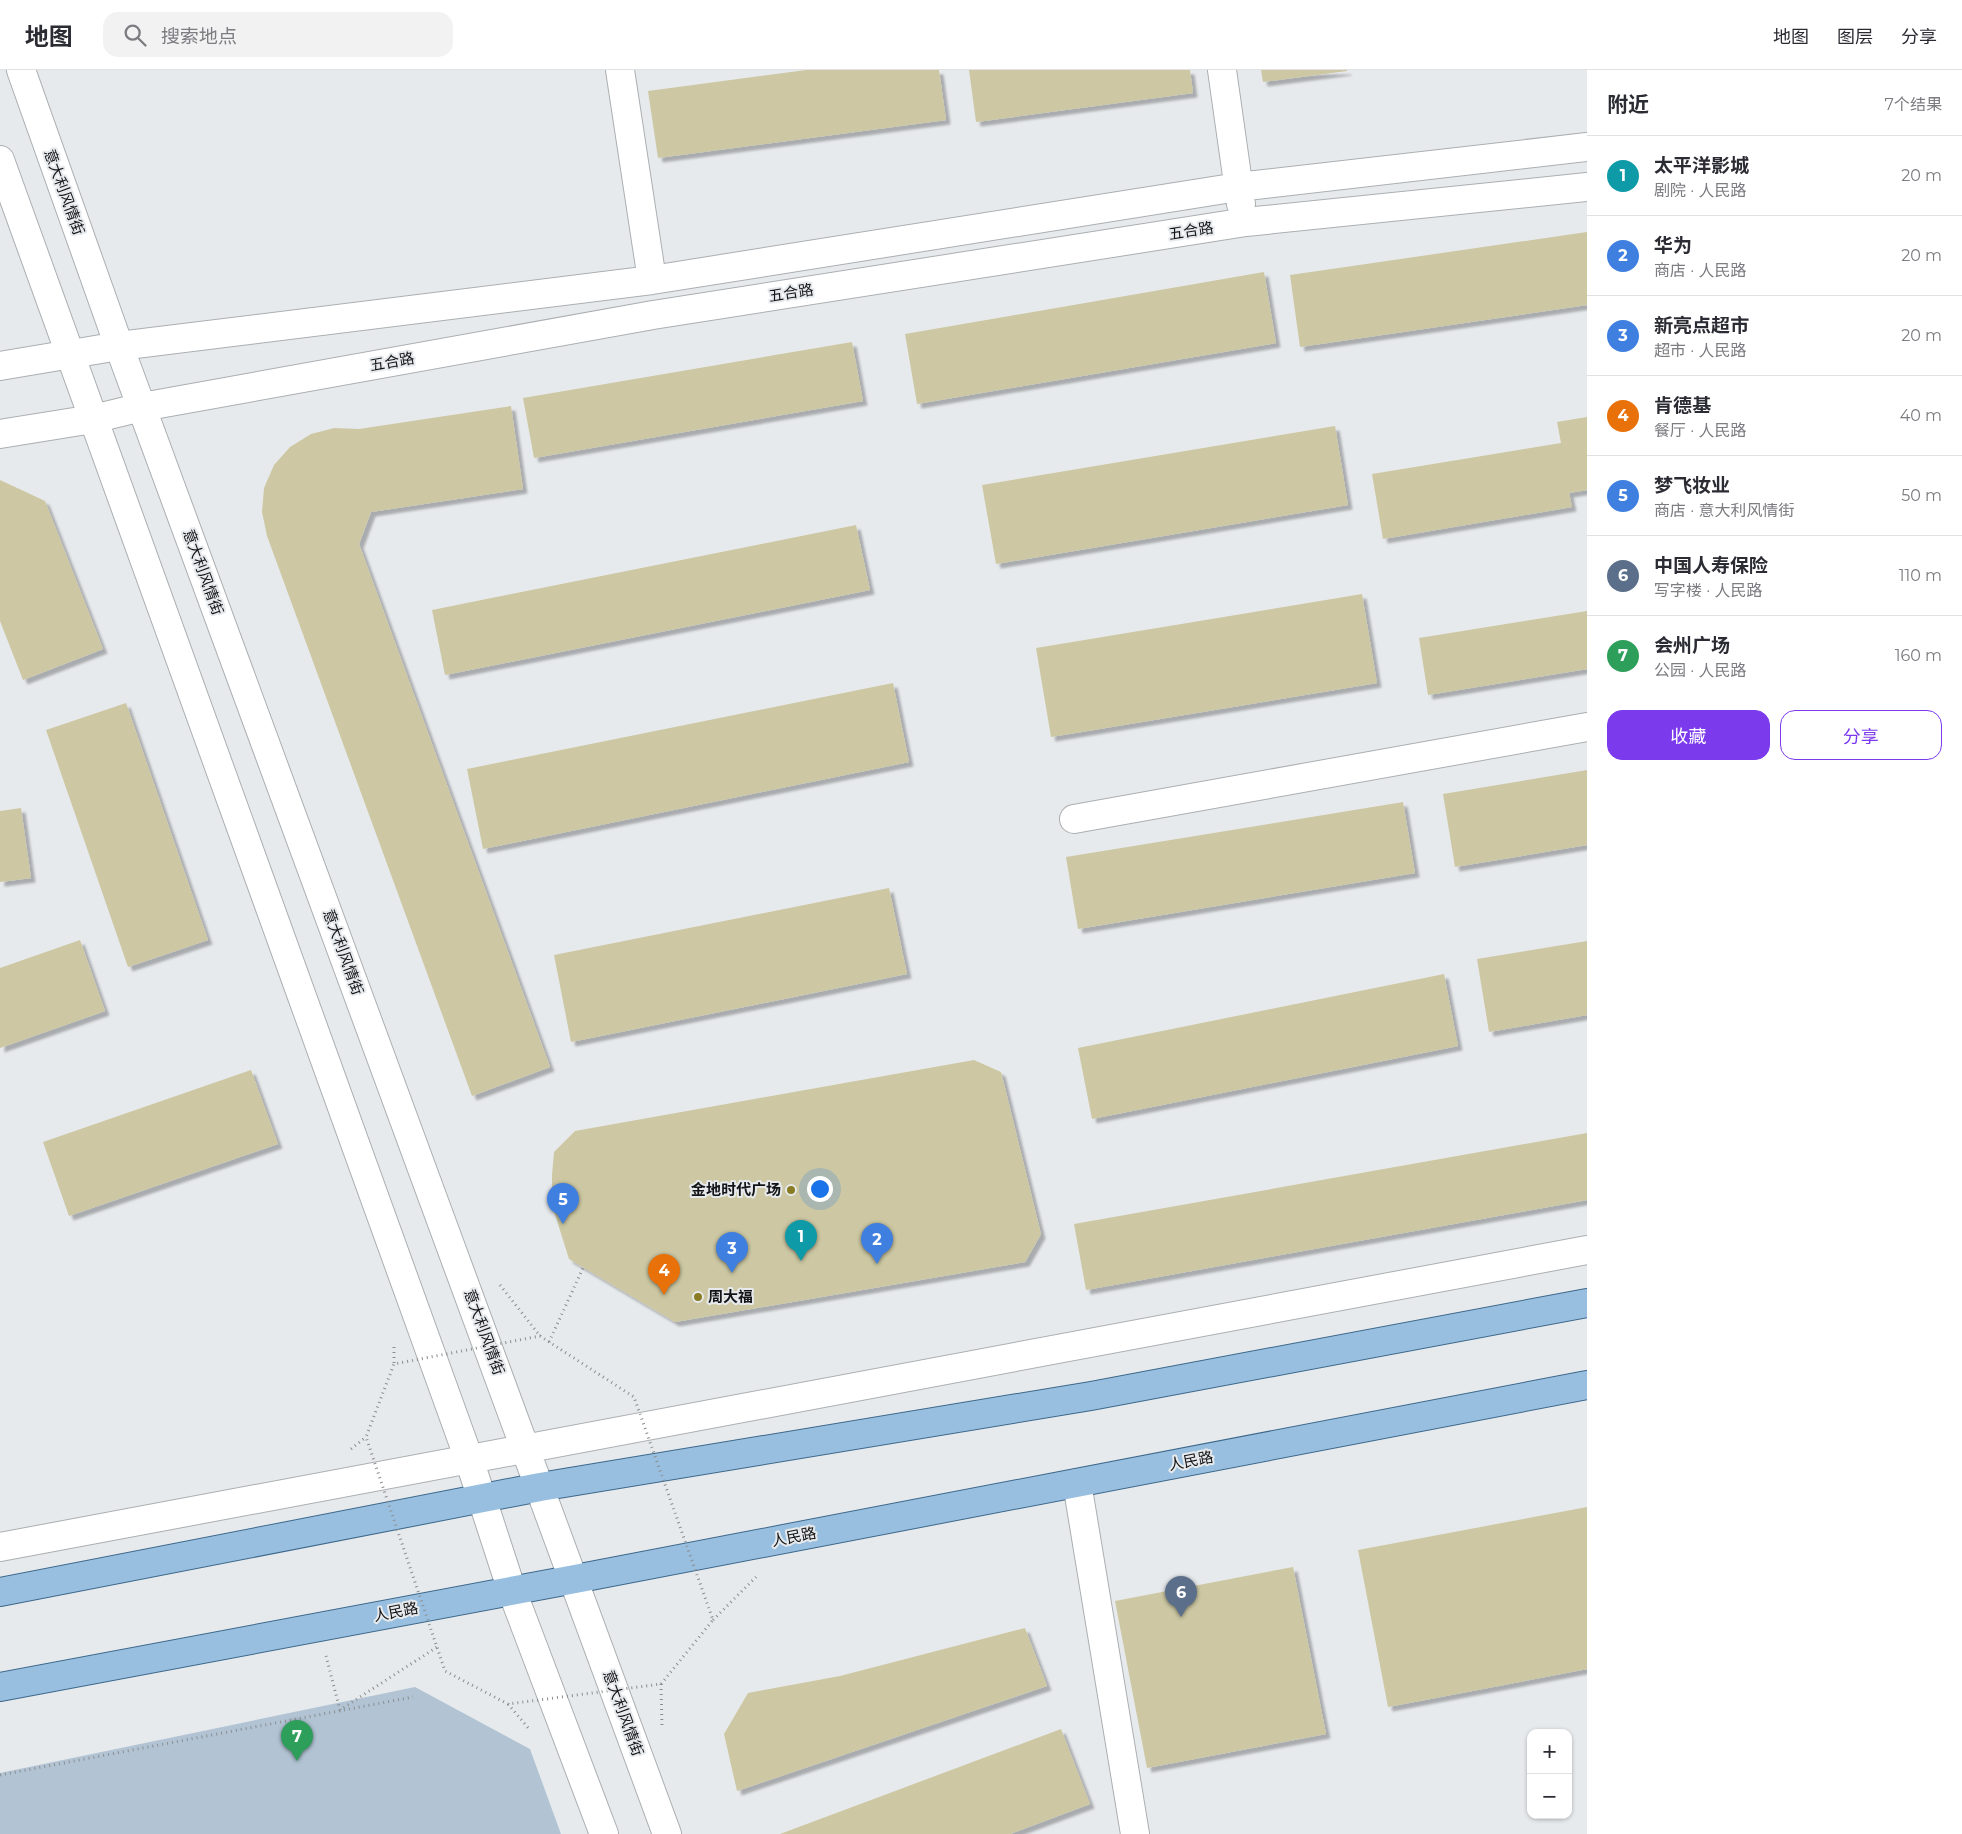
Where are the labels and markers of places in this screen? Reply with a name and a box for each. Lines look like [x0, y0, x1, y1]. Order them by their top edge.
place label: 金地时代广场 [691, 1180, 781, 1199]
pin: 5 [547, 1183, 579, 1224]
marker: 金地时代广场 [785, 1184, 797, 1196]
pin: 1 [785, 1220, 817, 1261]
pin: 2 [861, 1223, 893, 1264]
pin: 3 [716, 1232, 748, 1273]
pin: 4 [648, 1254, 680, 1295]
place label: 周大福 [708, 1287, 753, 1306]
marker: 周大福 [692, 1291, 704, 1303]
pin: 6 [1165, 1576, 1197, 1617]
pin: 7 [281, 1720, 313, 1761]

